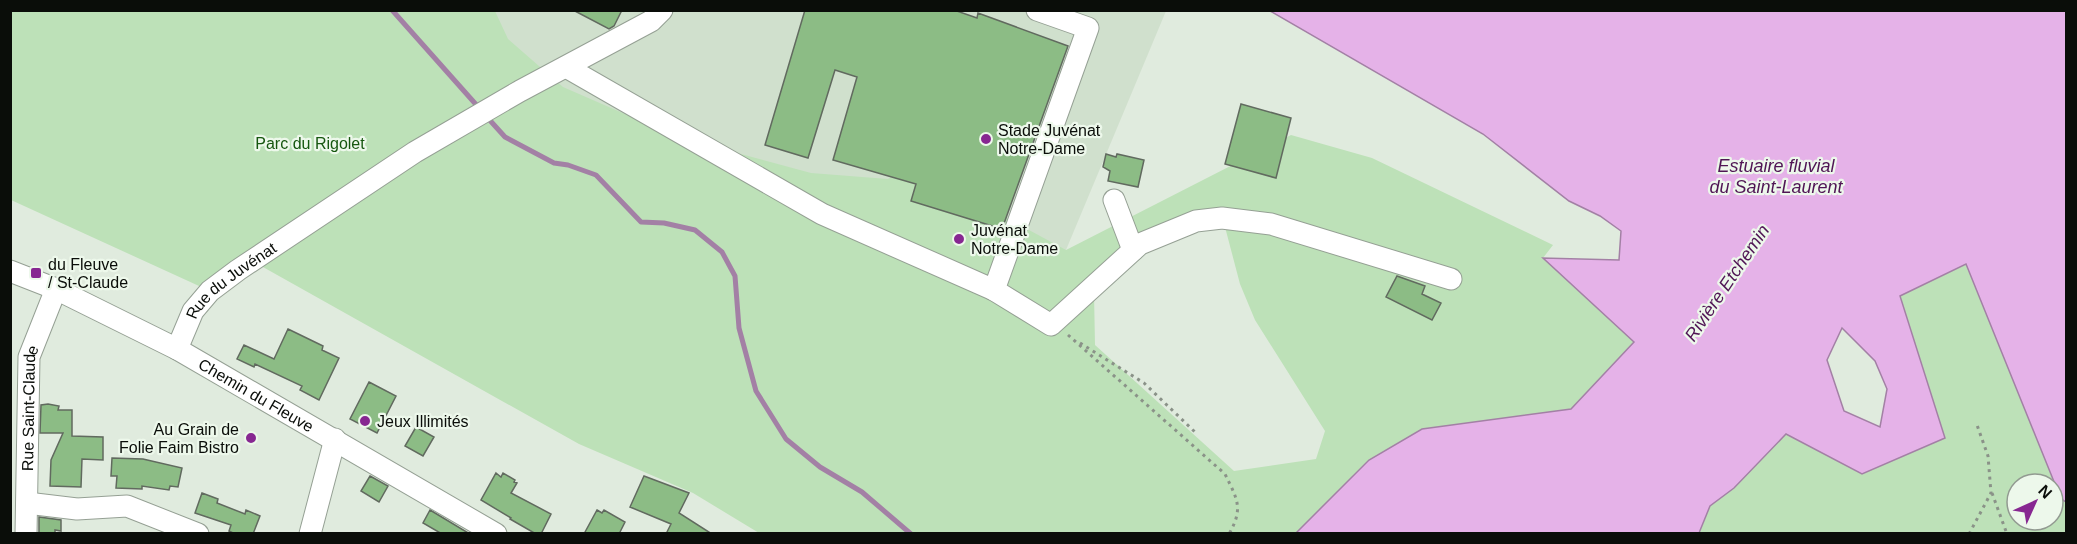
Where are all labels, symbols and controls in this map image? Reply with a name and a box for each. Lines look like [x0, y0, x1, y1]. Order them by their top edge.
place label: Stade Juvénat Notre-Dame [998, 122, 1101, 157]
marker: Stade Juvénat Notre-Dame [979, 132, 993, 146]
park label: Parc du Rigolet [255, 135, 365, 152]
water label: Estuaire fluvial du Saint-Laurent [1709, 156, 1844, 197]
water label: Rivière Etchemin [1681, 221, 1773, 345]
place label: Juvénat Notre-Dame [971, 222, 1058, 257]
marker: Juvénat Notre-Dame [952, 232, 966, 246]
street label: Rue du Juvénat [182, 238, 279, 321]
place label: du Fleuve / St-Claude [48, 256, 128, 291]
marker: du Fleuve / St-Claude [29, 266, 43, 280]
street label: Rue Saint-Claude [19, 342, 41, 471]
street label: Chemin du Fleuve [196, 355, 317, 435]
place label: Jeux Illimités [377, 413, 469, 430]
marker: Jeux Illimités [358, 414, 372, 428]
place label: Au Grain de Folie Faim Bistro [119, 421, 239, 456]
marker: Au Grain de Folie Faim Bistro [244, 431, 258, 445]
north arrow [2005, 472, 2065, 532]
text: N [2035, 482, 2055, 502]

